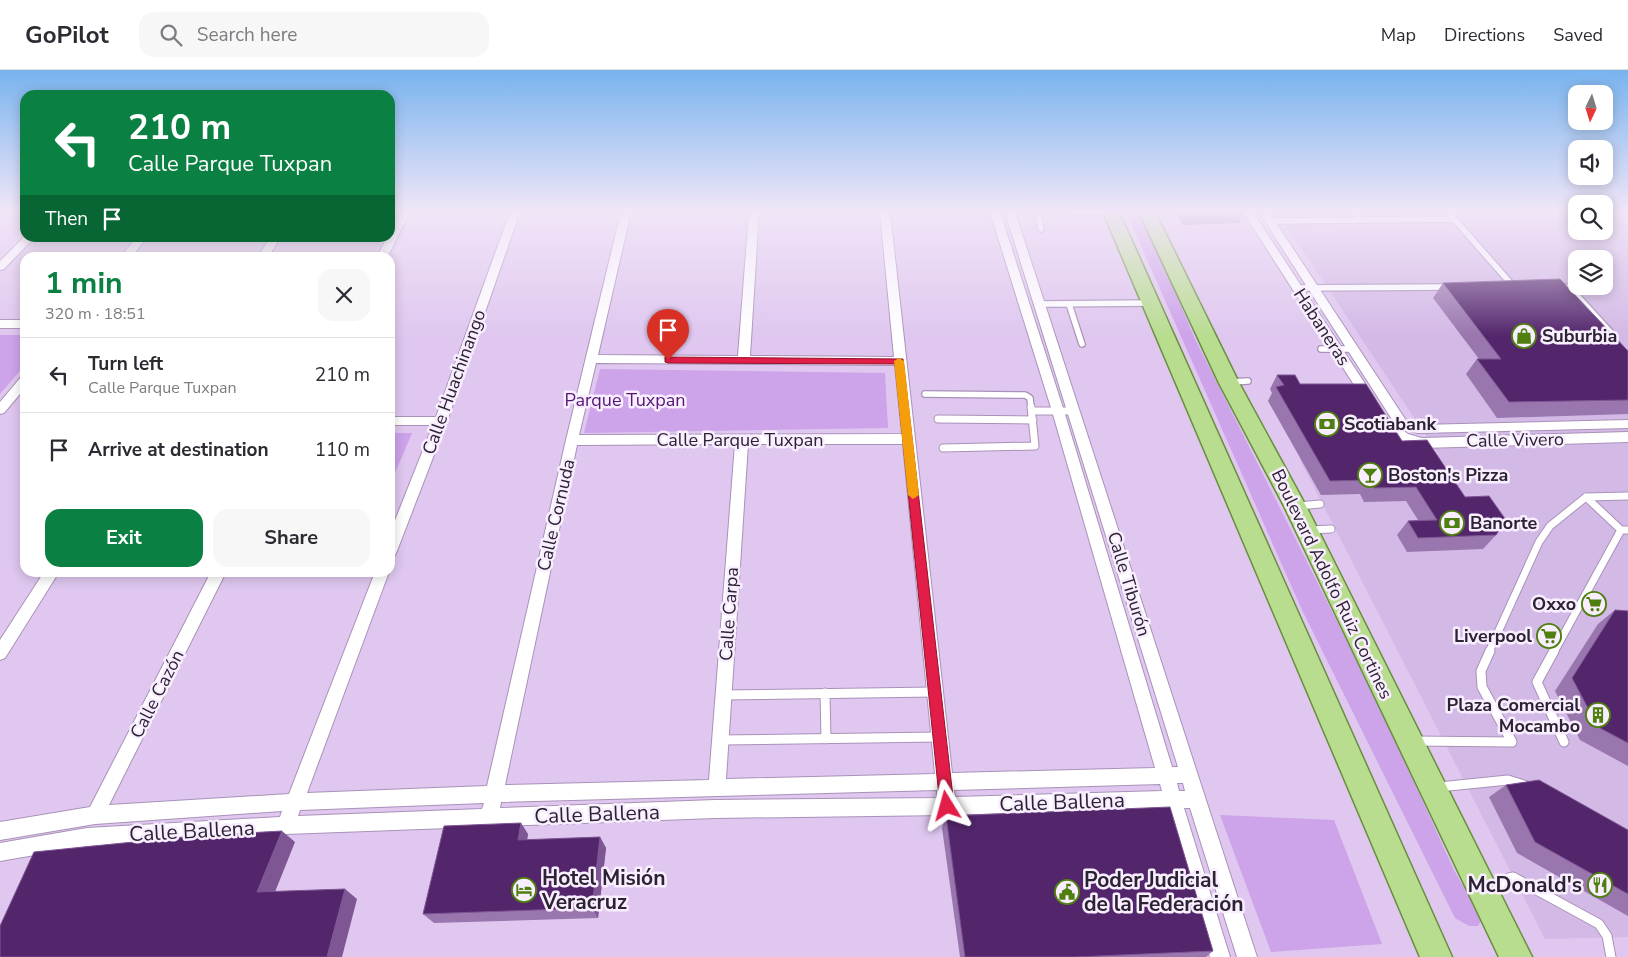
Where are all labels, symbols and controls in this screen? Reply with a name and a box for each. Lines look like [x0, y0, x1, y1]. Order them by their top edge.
search box [139, 12, 489, 57]
text: GoPilot [25, 19, 109, 51]
icon: search [157, 21, 185, 49]
text: Search here [197, 22, 297, 48]
text: Map [1381, 23, 1416, 47]
text: Directions [1444, 23, 1525, 47]
text: Saved [1553, 23, 1603, 47]
north arrow [1568, 85, 1612, 130]
map controls [1568, 85, 1613, 295]
text: 210 m [128, 104, 231, 151]
icon: left [45, 110, 110, 175]
button: sound [1568, 140, 1613, 185]
text: Calle Parque Tuxpan [128, 149, 332, 179]
button: search [1568, 195, 1613, 240]
icon: arrive [98, 205, 126, 233]
text: Then [45, 206, 88, 232]
button: layers [1568, 250, 1613, 295]
text: 1 min [45, 263, 123, 304]
button: close [318, 269, 370, 321]
street label: Habaneras [1288, 284, 1356, 370]
text: 320 m · 18:51 [45, 303, 146, 325]
street label: Calle Huachinango [417, 306, 491, 458]
pin [647, 309, 689, 360]
icon: arrive [654, 316, 682, 344]
shop icon: Suburbia [1511, 323, 1537, 349]
place label: Suburbia [1542, 324, 1617, 348]
text: Turn left [88, 351, 163, 377]
icon: left [45, 361, 73, 389]
text: 210 m [315, 362, 370, 388]
text: Calle Parque Tuxpan [88, 377, 237, 399]
park label: Parque Tuxpan [565, 388, 685, 412]
bank icon: Scotiabank [1314, 411, 1340, 437]
place label: Scotiabank [1344, 412, 1436, 436]
street label: Calle Vivero [1466, 427, 1564, 453]
street label: Calle Parque Tuxpan [656, 428, 824, 452]
icon: arrive [45, 436, 73, 464]
text: Arrive at destination [88, 437, 269, 463]
text: 110 m [315, 437, 370, 463]
street label: Calle Cornuda [531, 457, 581, 573]
bar icon: Boston's Pizza [1357, 462, 1383, 488]
place label: Boston's Pizza [1388, 463, 1508, 487]
street label: Boulevard Adolfo Ruiz Cortines [1266, 465, 1398, 703]
button: Exit [45, 509, 203, 567]
button: Share [213, 509, 370, 567]
bank icon: Banorte [1439, 510, 1465, 536]
place label: Banorte [1470, 511, 1538, 535]
street label: Calle Tiburón [1102, 529, 1156, 639]
street label: Calle Carpa [714, 566, 744, 662]
supermarket icon: Oxxo [1581, 591, 1607, 617]
place label: Oxxo [1532, 592, 1576, 616]
supermarket icon: Liverpool [1536, 623, 1562, 649]
place label: Liverpool [1454, 624, 1532, 648]
street label: Calle Cazón [125, 646, 189, 742]
place label: Plaza Comercial Mocambo [1446, 693, 1580, 738]
building icon: Plaza Comercial Mocambo [1585, 702, 1611, 728]
position arrow [920, 779, 972, 831]
street label: Calle Ballena [999, 786, 1125, 818]
street label: Calle Ballena [534, 798, 660, 830]
street label: Calle Ballena [129, 814, 255, 848]
place label: Hotel Misión Veracruz [541, 864, 666, 916]
place label: Poder Judicial de la Federación [1084, 866, 1244, 918]
place label: McDonald's [1467, 871, 1582, 899]
restaurant icon: McDonald's [1587, 872, 1613, 898]
hotel icon: Hotel Misión Veracruz [511, 877, 537, 903]
public building icon: Poder Judicial de la Federación [1054, 879, 1080, 905]

